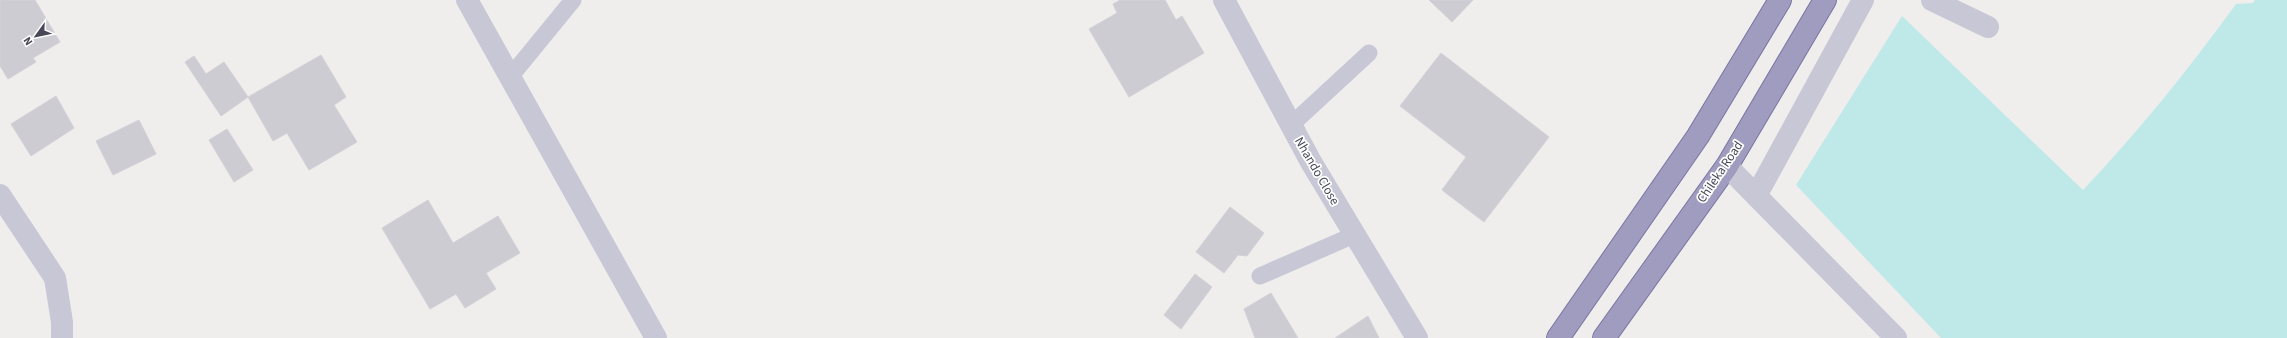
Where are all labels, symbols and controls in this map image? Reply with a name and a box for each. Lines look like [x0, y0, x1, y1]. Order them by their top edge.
north arrow [16, 16, 56, 56]
text: N [20, 34, 36, 48]
street label: Nhando Close [1290, 134, 1344, 208]
street label: Chileka Road [1693, 138, 1747, 206]

